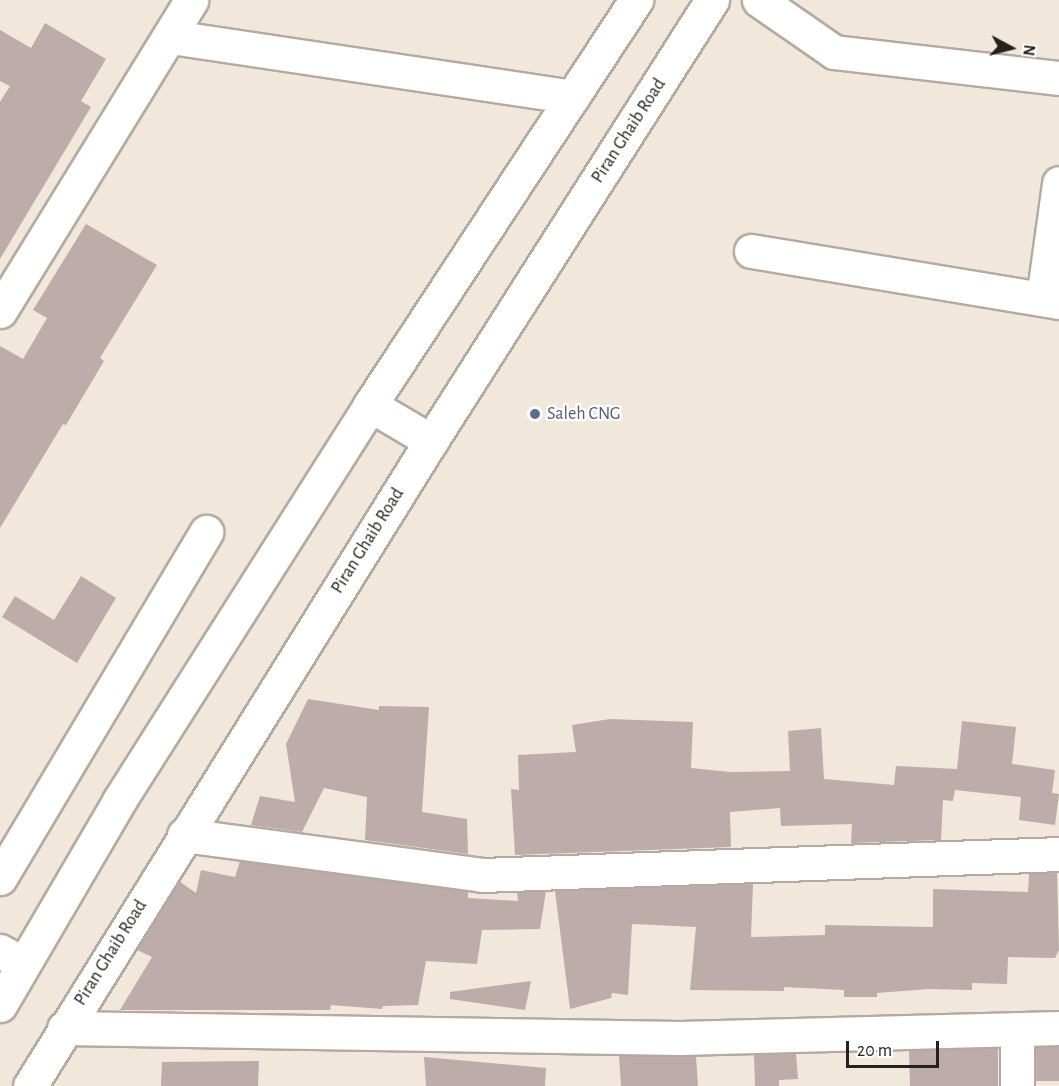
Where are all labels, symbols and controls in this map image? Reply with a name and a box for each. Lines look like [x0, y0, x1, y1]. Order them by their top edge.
north arrow [981, 18, 1041, 78]
text: N [1020, 44, 1037, 57]
street label: Piran Ghaib Road [587, 75, 671, 187]
place label: Saleh CNG [547, 403, 621, 425]
marker: Saleh CNG [528, 407, 542, 421]
street label: Piran Ghaib Road [327, 484, 409, 598]
street label: Piran Ghaib Road [70, 896, 152, 1010]
scale bar [849, 1029, 942, 1067]
text: 20 m [857, 1042, 892, 1060]

